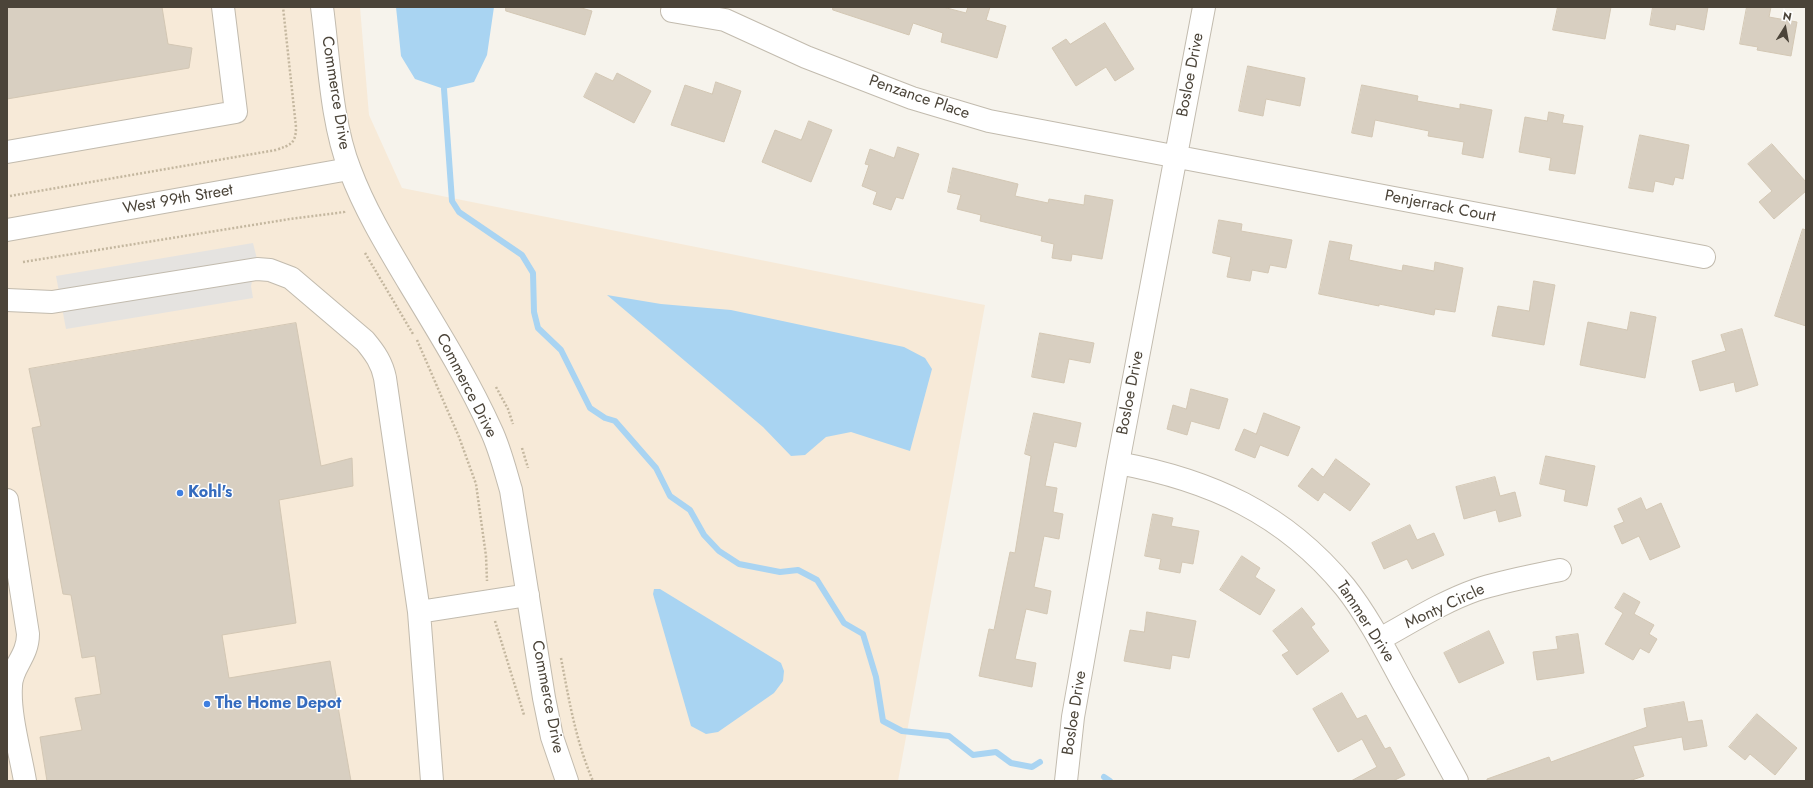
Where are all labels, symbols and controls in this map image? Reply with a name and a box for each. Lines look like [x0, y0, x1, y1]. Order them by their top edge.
north arrow [1765, 8, 1805, 48]
text: N [1781, 8, 1793, 25]
street label: Bosloe Drive [1173, 31, 1209, 119]
street label: Commerce Drive [317, 35, 353, 151]
street label: Penzance Place [866, 72, 972, 124]
street label: West 99th Street [121, 181, 235, 219]
street label: Penjerrack Court [1383, 187, 1497, 227]
street label: Commerce Drive [431, 331, 501, 441]
street label: Bosloe Drive [1113, 349, 1149, 437]
place label: Kohl's [188, 483, 232, 503]
marker: Kohl's [175, 488, 185, 498]
street label: Tammer Drive [1332, 578, 1398, 666]
street label: Monty Circle [1402, 580, 1488, 634]
street label: Commerce Drive [527, 639, 567, 755]
street label: Bosloe Drive [1059, 669, 1091, 757]
place label: The Home Depot [215, 694, 341, 714]
marker: The Home Depot [202, 699, 212, 709]

